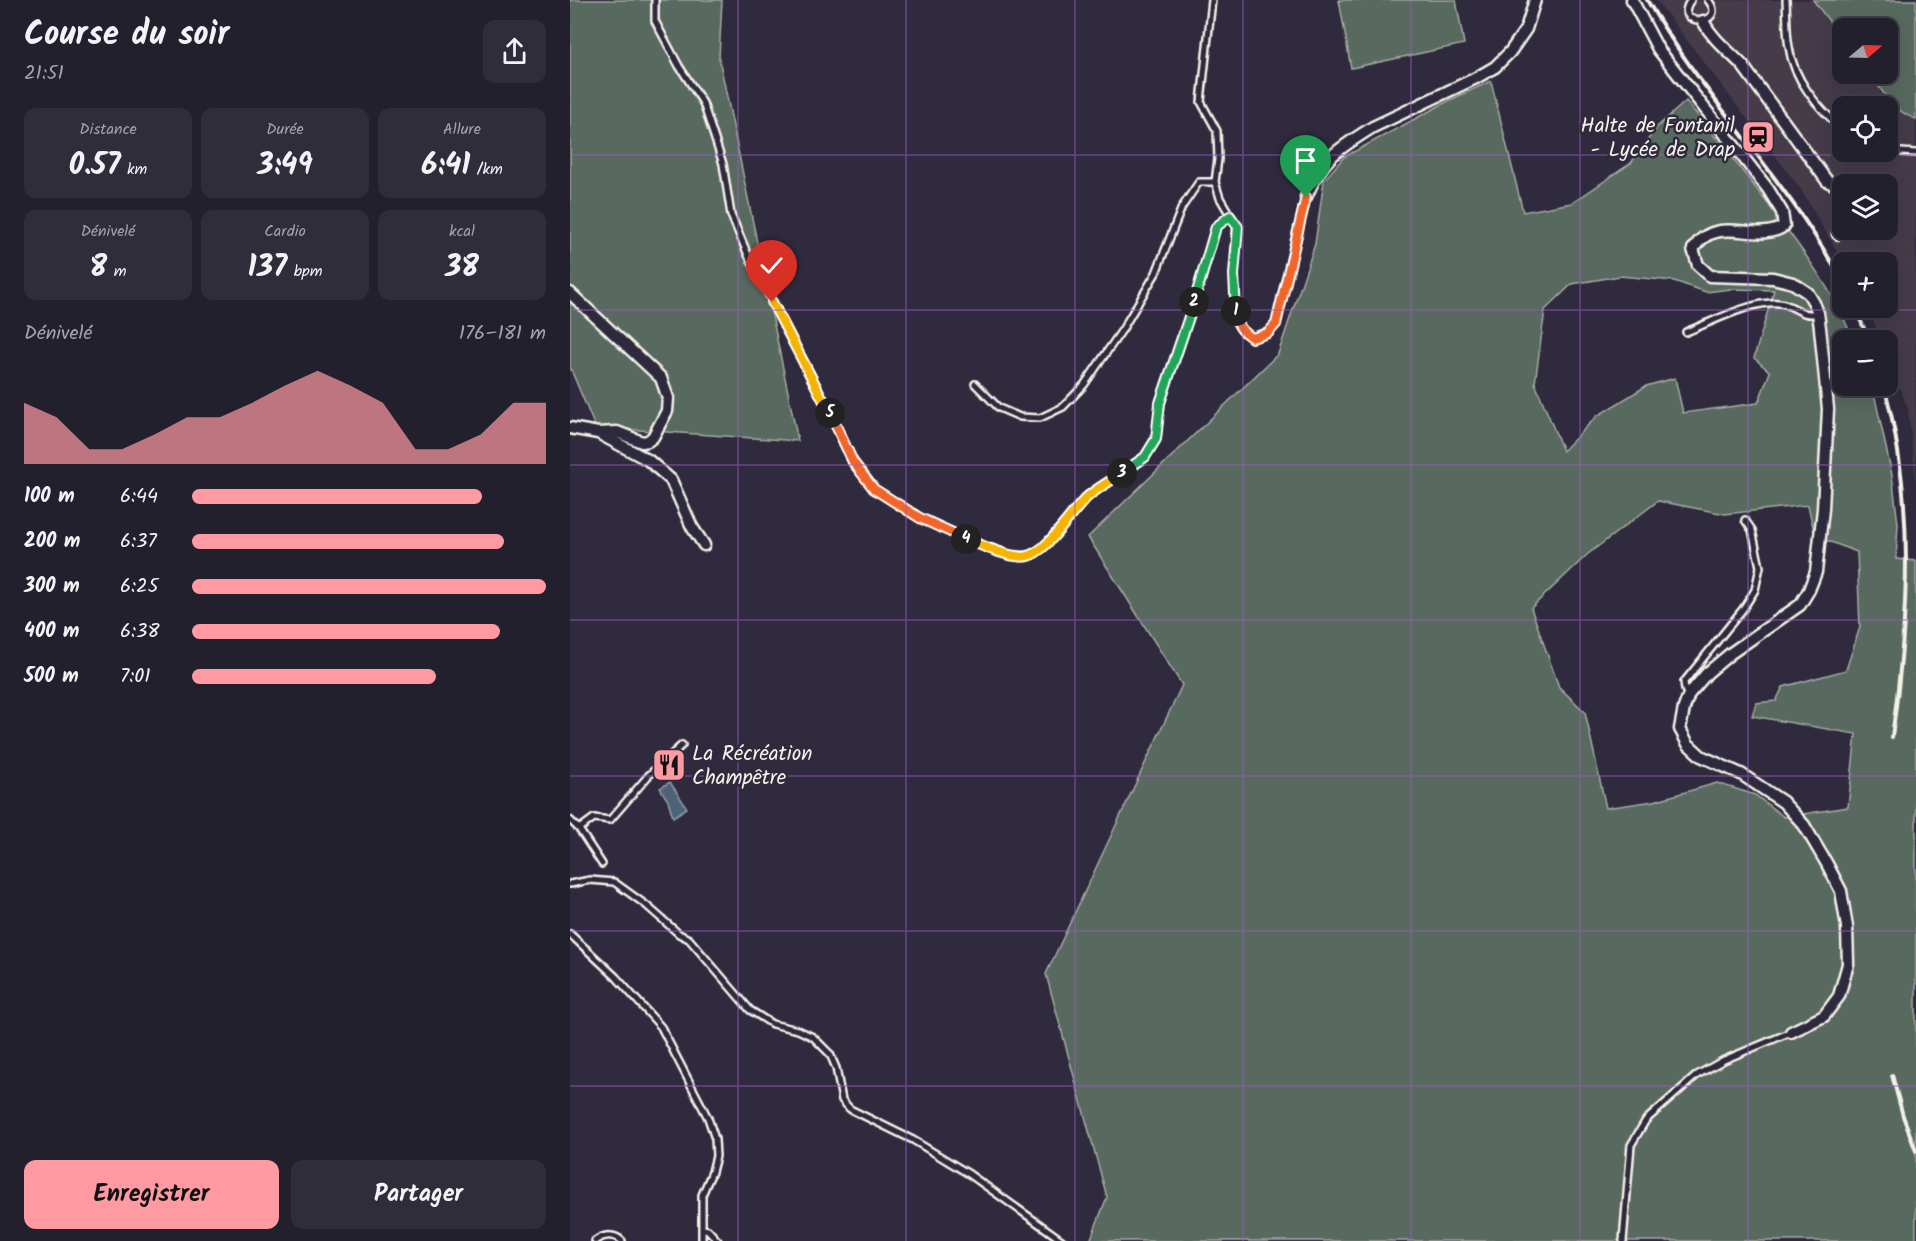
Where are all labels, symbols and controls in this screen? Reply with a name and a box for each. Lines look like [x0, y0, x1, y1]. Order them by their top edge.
text: Course du soir [24, 9, 229, 62]
north arrow [1832, 18, 1898, 84]
map controls [1832, 18, 1898, 396]
button: share [483, 20, 546, 83]
text: 21:51 [24, 58, 64, 90]
button: locate [1832, 96, 1898, 162]
place label: Halte de Fontanil - Lycée de Drap [1581, 110, 1735, 167]
text: Distance [79, 117, 137, 142]
text: Durée [266, 117, 304, 142]
text: Allure [443, 117, 481, 142]
station icon: Halte de Fontanil - Lycée de Drap [1740, 119, 1776, 155]
pin [1280, 135, 1331, 197]
text: 0.57 [69, 142, 121, 190]
text: 3:49 [257, 142, 313, 190]
text: 6:41 [421, 142, 470, 190]
icon: arrive [1289, 144, 1322, 177]
text: km [121, 157, 147, 182]
text: /km [470, 157, 503, 182]
button: layers [1832, 174, 1898, 240]
text: Dénivelé [81, 219, 135, 244]
text: Cardio [264, 219, 306, 244]
text: kcal [449, 219, 475, 244]
pin [746, 240, 797, 302]
text: 8 [90, 244, 107, 292]
text: 137 [248, 244, 287, 292]
text: 38 [445, 244, 479, 292]
icon: check [755, 249, 788, 282]
button: + [1832, 252, 1898, 318]
text: m [107, 259, 126, 284]
text: bpm [287, 259, 322, 284]
pin: 2 [1179, 287, 1209, 317]
text: 2 [1189, 289, 1199, 314]
pin: 1 [1221, 296, 1251, 326]
text: 1 [1234, 298, 1238, 323]
text: Dénivelé [24, 318, 92, 350]
text: 176–181 m [459, 318, 546, 350]
button: − [1832, 330, 1898, 396]
pin: 5 [815, 398, 845, 428]
text: 5 [826, 400, 834, 425]
pin: 3 [1107, 458, 1137, 488]
text: 3 [1118, 460, 1126, 485]
text: 100 m [24, 481, 75, 513]
text: 6:44 [120, 481, 158, 513]
pin: 4 [951, 524, 981, 554]
text: 200 m [24, 526, 80, 558]
text: 6:37 [120, 526, 157, 558]
text: 4 [962, 526, 970, 551]
text: 300 m [24, 571, 80, 603]
text: 6:25 [120, 571, 158, 603]
text: 400 m [24, 616, 80, 648]
text: 6:38 [120, 616, 160, 648]
text: 500 m [24, 661, 79, 693]
text: 7:01 [120, 661, 150, 693]
place label: La Récréation Champêtre [692, 738, 812, 795]
restaurant icon: La Récréation Champêtre [651, 747, 687, 783]
button: Enregistrer [24, 1160, 279, 1229]
button: Partager [291, 1160, 546, 1229]

